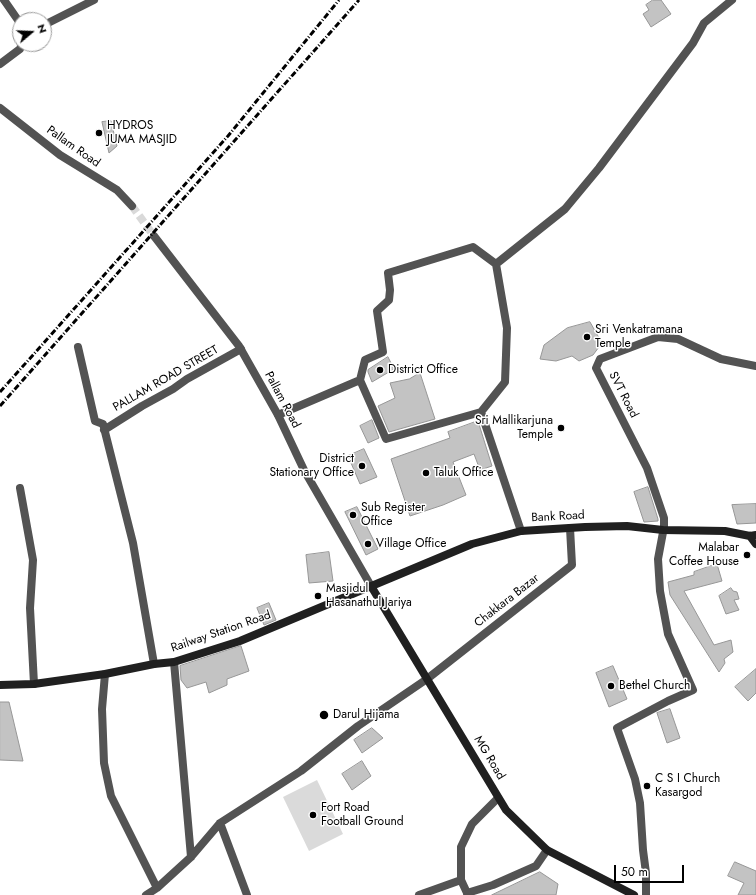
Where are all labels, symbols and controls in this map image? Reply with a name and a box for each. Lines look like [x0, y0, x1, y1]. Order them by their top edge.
north arrow [12, 12, 52, 52]
text: N [33, 22, 51, 35]
place label: HYDROS JUMA MASJID [107, 119, 177, 147]
street label: Pallam Road [43, 123, 103, 171]
marker: HYDROS JUMA MASJID [94, 128, 104, 138]
place label: Sri Venkatramana Temple [595, 323, 683, 351]
marker: Sri Venkatramana Temple [582, 332, 592, 342]
street label: PALLAM ROAD STREET [111, 343, 221, 415]
place label: District Office [388, 363, 458, 377]
marker: District Office [375, 365, 385, 375]
street label: Pallam Road [261, 369, 303, 431]
street label: SVT Road [605, 369, 641, 421]
place label: Sri Mallikarjuna Temple [475, 414, 553, 442]
marker: Sri Mallikarjuna Temple [556, 423, 566, 433]
place label: District Stationary Office [269, 452, 354, 480]
marker: District Stationary Office [357, 461, 367, 471]
place label: Taluk Office [434, 466, 493, 480]
marker: Taluk Office [421, 468, 431, 478]
place label: Sub Register Office [361, 501, 425, 529]
street label: Bank Road [531, 508, 585, 526]
marker: Sub Register Office [348, 510, 358, 520]
place label: Village Office [376, 537, 446, 551]
marker: Village Office [363, 539, 373, 549]
place label: Malabar Coffee House [669, 541, 739, 569]
marker: Malabar Coffee House [742, 550, 752, 560]
street label: Chakkara Bazar [472, 571, 542, 631]
place label: Masjidul Hasanathul Jariya [326, 582, 412, 610]
marker: Masjidul Hasanathul Jariya [313, 591, 323, 601]
street label: Railway Station Road [169, 608, 273, 656]
place label: Bethel Church [619, 679, 690, 693]
marker: Bethel Church [606, 681, 616, 691]
place label: Darul Hijama [333, 708, 399, 722]
marker: Darul Hijama [318, 709, 330, 721]
street label: MG Road [470, 734, 508, 782]
place label: C S I Church Kasargod [655, 772, 720, 800]
marker: C S I Church Kasargod [642, 781, 652, 791]
place label: Fort Road Football Ground [321, 801, 404, 829]
marker: Fort Road Football Ground [308, 810, 318, 820]
scale bar [616, 857, 686, 883]
text: 50 m [621, 863, 648, 881]

